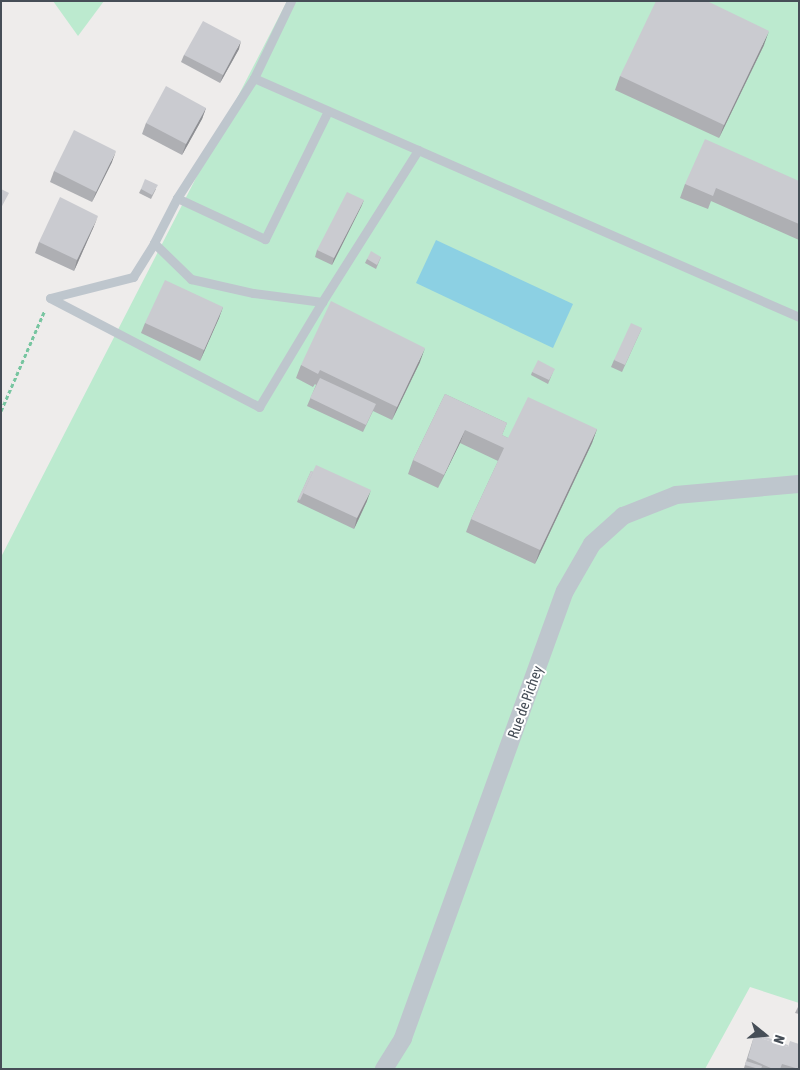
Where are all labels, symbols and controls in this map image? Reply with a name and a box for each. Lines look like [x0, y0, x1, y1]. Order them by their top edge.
street label: Rue de Pichey [504, 663, 546, 741]
north arrow [740, 1010, 790, 1060]
text: N [770, 1033, 788, 1046]

